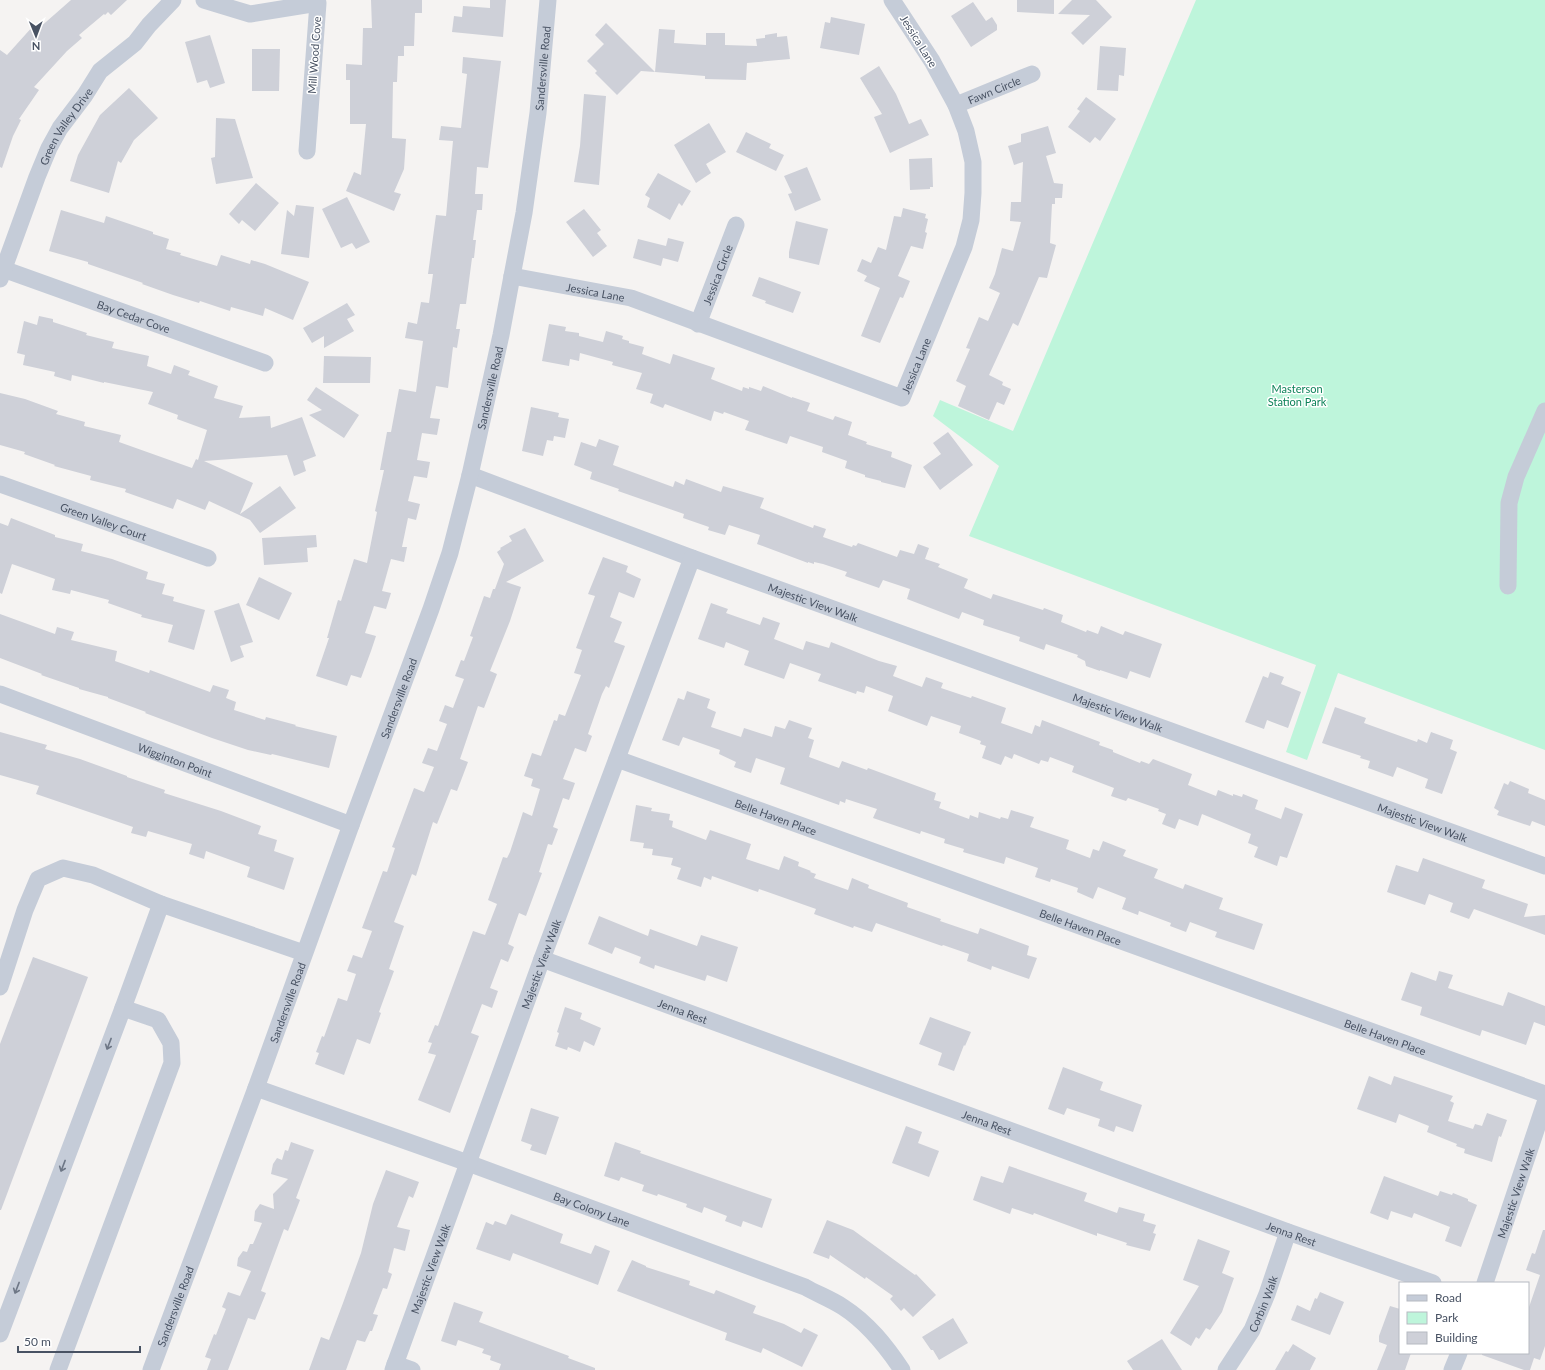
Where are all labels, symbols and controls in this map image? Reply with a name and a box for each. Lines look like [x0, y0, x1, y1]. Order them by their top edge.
street label: Jessica Lane [898, 13, 940, 70]
north arrow [16, 16, 56, 56]
street label: Mill Wood Cove [305, 16, 323, 94]
street label: Sandersville Road [532, 25, 552, 111]
text: N [32, 40, 41, 53]
street label: Fawn Circle [966, 73, 1023, 106]
street label: Green Valley Drive [36, 85, 95, 167]
street label: Jessica Circle [700, 242, 734, 306]
street label: Jessica Lane [565, 280, 626, 303]
street label: Bay Cedar Cove [96, 297, 172, 335]
street label: Jessica Lane [898, 336, 933, 395]
street label: Sandersville Road [474, 345, 505, 430]
park label: Masterson Station Park [1268, 382, 1327, 408]
street label: Green Valley Court [59, 500, 149, 542]
street label: Majestic View Walk [767, 580, 860, 624]
street label: Sandersville Road [377, 656, 419, 740]
street label: Majestic View Walk [1071, 690, 1165, 734]
street label: Wigginton Point [136, 740, 214, 779]
street label: Belle Haven Place [733, 796, 819, 837]
street label: Majestic View Walk [1376, 800, 1470, 844]
street label: Belle Haven Place [1038, 906, 1124, 947]
street label: Majestic View Walk [518, 917, 563, 1011]
street label: Sandersville Road [266, 960, 307, 1044]
street label: Jenna Rest [656, 996, 710, 1026]
street label: Belle Haven Place [1343, 1016, 1428, 1057]
one-way arrow [105, 1038, 113, 1050]
street label: Jenna Rest [961, 1107, 1014, 1137]
street label: Majestic View Walk [1494, 1146, 1536, 1240]
one-way arrow [59, 1160, 67, 1172]
street label: Bay Colony Lane [552, 1189, 632, 1229]
street label: Jenna Rest [1265, 1218, 1318, 1248]
street label: Majestic View Walk [408, 1221, 452, 1315]
street label: Sandersville Road [154, 1264, 196, 1348]
street label: Corbin Walk [1245, 1273, 1279, 1334]
one-way arrow [13, 1281, 21, 1293]
legend [1399, 1282, 1529, 1354]
text: Road [1435, 1290, 1462, 1305]
text: Park [1435, 1310, 1459, 1325]
scale bar [18, 1328, 140, 1354]
text: Building [1435, 1330, 1478, 1345]
text: 50 m [24, 1334, 51, 1349]

